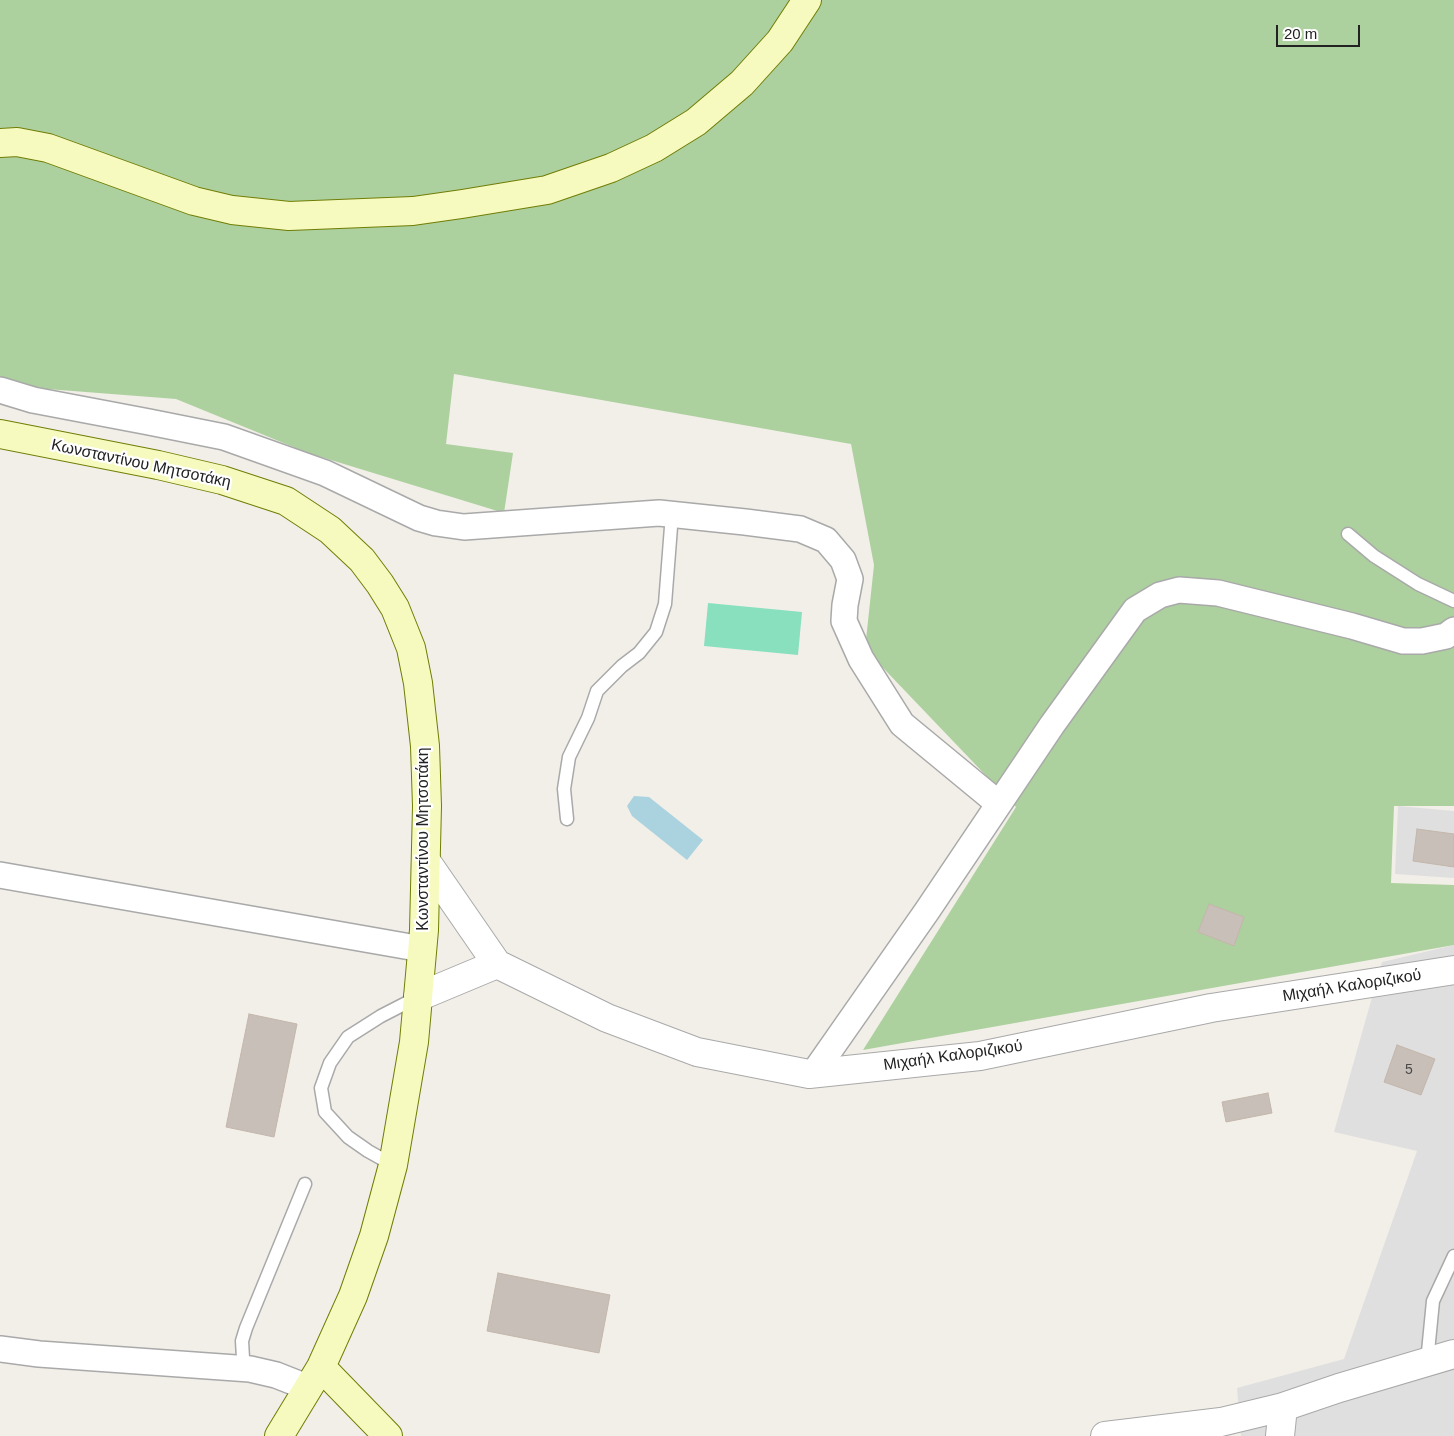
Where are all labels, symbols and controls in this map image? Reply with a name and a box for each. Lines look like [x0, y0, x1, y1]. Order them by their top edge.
scale bar [1279, 15, 1363, 47]
text: 20 m [1284, 25, 1317, 42]
street label: Κωνσταντίνου Μητσοτάκη [49, 436, 233, 492]
street label: Κωνσταντίνου Μητσοτάκη [414, 747, 434, 931]
street label: Μιχαήλ Καλοριζικού [1281, 966, 1423, 1006]
street label: Μιχαήλ Καλοριζικού [882, 1037, 1024, 1075]
house number: 5 [1405, 1062, 1413, 1078]

